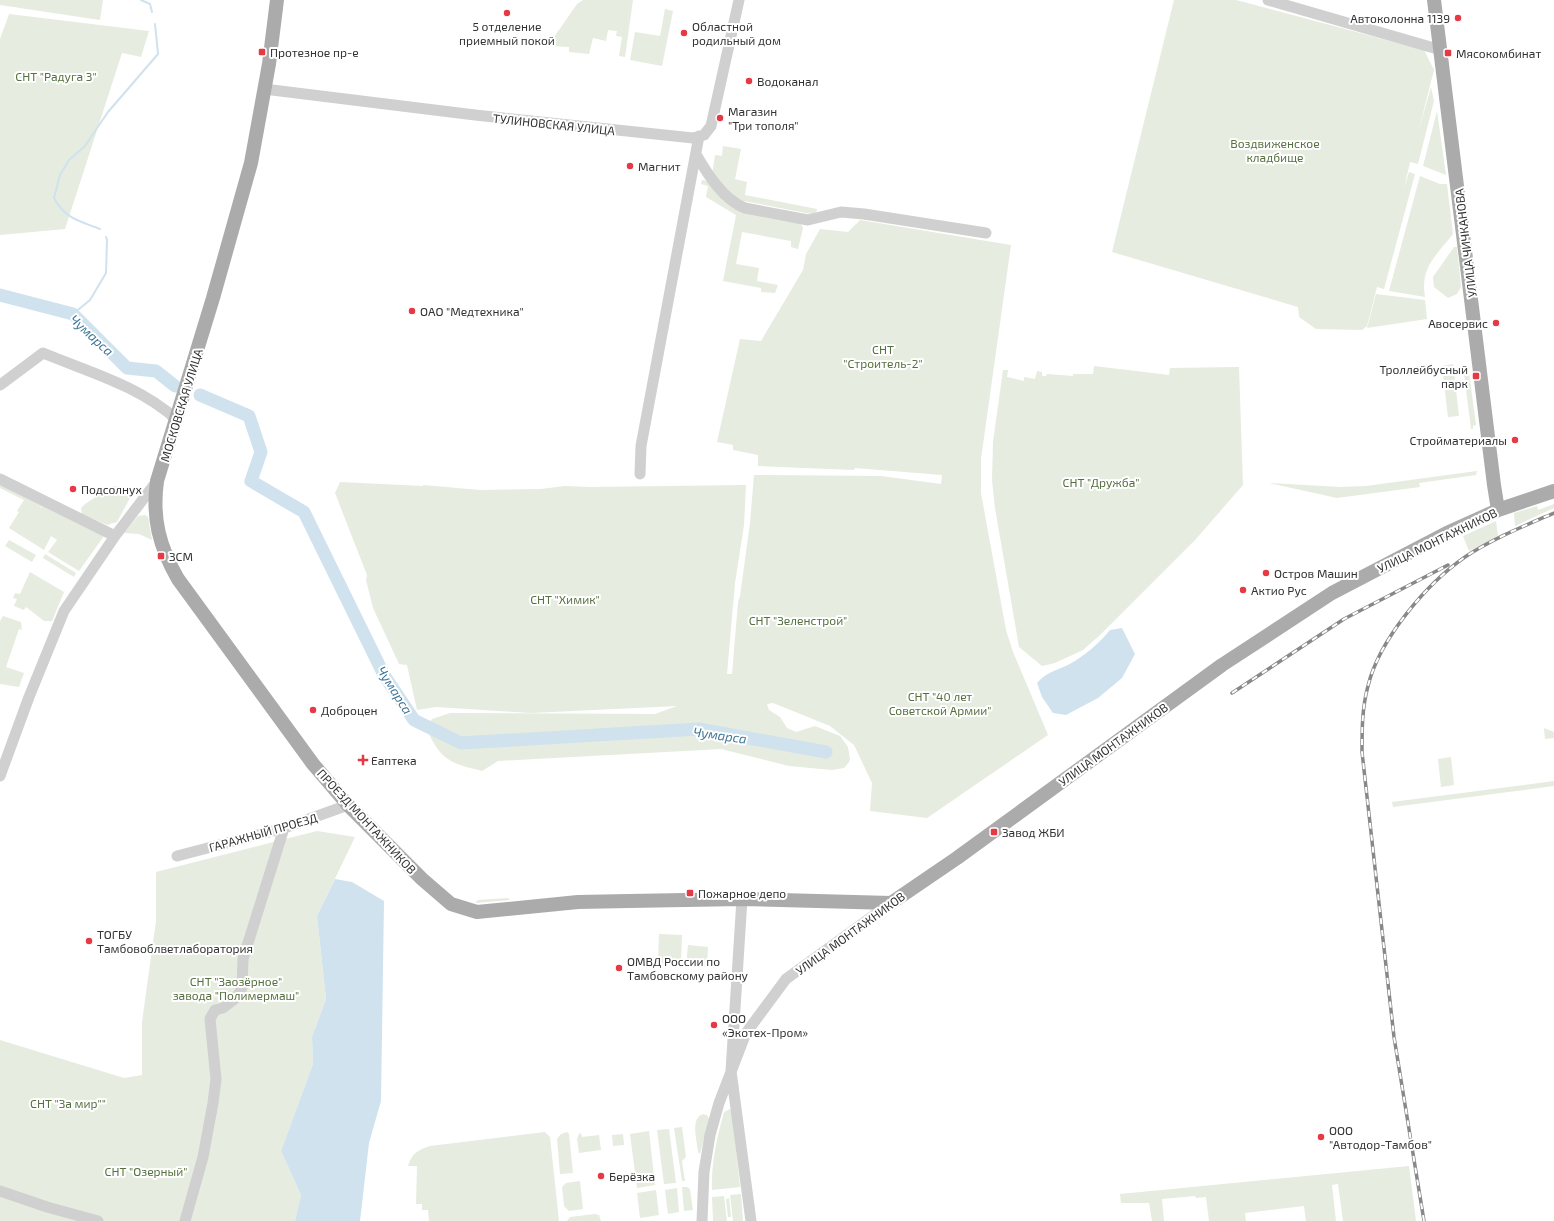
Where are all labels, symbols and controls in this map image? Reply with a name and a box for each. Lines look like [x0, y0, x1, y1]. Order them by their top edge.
marker: 5 отделение приемный покой [502, 8, 512, 18]
place label: Автоколонна 1139 [1350, 11, 1450, 25]
marker: Автоколонна 1139 [1453, 13, 1463, 23]
place label: 5 отделение приемный покой [459, 19, 555, 47]
place label: Областной родильный дом [692, 19, 781, 47]
marker: Областной родильный дом [679, 28, 689, 38]
place label: Протезное пр-е [270, 45, 359, 59]
place label: Мясокомбинат [1456, 46, 1541, 60]
marker: Протезное пр-е [257, 47, 267, 57]
marker: Мясокомбинат [1443, 48, 1453, 58]
park label: СНТ "Радуга 3" [15, 69, 97, 84]
place label: Водоканал [757, 74, 818, 88]
marker: Водоканал [744, 76, 754, 86]
place label: Магазин "Три тополя" [728, 104, 799, 132]
street label: ТУЛИНОВСКАЯ УЛИЦА [492, 111, 616, 137]
marker: Магазин "Три тополя" [715, 113, 725, 123]
park label: Воздвиженское кладбище [1230, 136, 1320, 164]
place label: Магнит [638, 159, 681, 173]
marker: Магнит [625, 161, 635, 171]
street label: УЛИЦА ЧИЧКАНОВА [1451, 187, 1479, 298]
place label: ОАО "Медтехника" [420, 304, 524, 318]
marker: ОАО "Медтехника" [407, 306, 417, 316]
water label: Чумарса [67, 311, 117, 359]
place label: Авосервис [1428, 316, 1488, 330]
marker: Авосервис [1491, 318, 1501, 328]
park label: СНТ "Строитель-2" [843, 342, 923, 370]
street label: МОСКОВСКАЯ УЛИЦА [157, 346, 205, 463]
place label: Троллейбусный парк [1380, 362, 1469, 390]
marker: Троллейбусный парк [1471, 371, 1481, 381]
place label: Стройматериалы [1409, 433, 1507, 447]
marker: Стройматериалы [1510, 435, 1520, 445]
park label: СНТ "Дружба" [1063, 475, 1139, 490]
place label: Подсолнух [81, 482, 142, 497]
marker: Подсолнух [68, 484, 78, 494]
street label: УЛИЦА МОНТАЖНИКОВ [1375, 505, 1499, 575]
place label: ЗСМ [169, 549, 193, 563]
marker: ЗСМ [156, 551, 166, 561]
place label: Остров Машин [1274, 566, 1358, 580]
marker: Остров Машин [1261, 568, 1271, 578]
place label: Актио Рус [1251, 583, 1307, 598]
marker: Актио Рус [1238, 585, 1248, 595]
park label: СНТ "Химик" [530, 592, 600, 606]
park label: СНТ "Зеленстрой" [749, 613, 847, 627]
water label: Чумарса [374, 663, 416, 717]
park label: СНТ "40 лет Советской Армии" [889, 689, 991, 717]
street label: УЛИЦА МОНТАЖНИКОВ [1056, 700, 1170, 788]
place label: Доброцен [321, 703, 377, 717]
marker: Доброцен [308, 705, 318, 715]
water label: Чумарса [692, 723, 748, 747]
place label: Еаптека [371, 753, 417, 767]
marker: Еаптека [358, 755, 368, 765]
street label: ПРОЕЗД МОНТАЖНИКОВ [315, 766, 419, 876]
street label: ГАРАЖНЫЙ ПРОЕЗД [207, 810, 319, 854]
place label: Завод ЖБИ [1002, 825, 1065, 839]
marker: Завод ЖБИ [989, 827, 999, 837]
place label: Пожарное депо [698, 886, 786, 900]
marker: Пожарное депо [685, 888, 695, 898]
street label: УЛИЦА МОНТАЖНИКОВ [793, 889, 907, 977]
place label: ТОГБУ Тамбовоблветлаборатория [97, 927, 253, 955]
marker: ТОГБУ Тамбовоблветлаборатория [84, 936, 94, 946]
place label: ОМВД России по Тамбовскому району [627, 954, 749, 983]
marker: ОМВД России по Тамбовскому району [614, 963, 624, 973]
park label: СНТ "Заозёрное" завода "Полимермаш" [173, 974, 299, 1002]
place label: ООО «Экотех-Пром» [722, 1011, 808, 1039]
marker: ООО «Экотех-Пром» [709, 1020, 719, 1030]
park label: СНТ "За мир"" [30, 1096, 106, 1110]
place label: ООО "Автодор-Тамбов" [1329, 1123, 1432, 1151]
marker: ООО "Автодор-Тамбов" [1316, 1132, 1326, 1142]
park label: СНТ "Озерный" [105, 1164, 187, 1178]
place label: Берёзка [609, 1169, 655, 1183]
marker: Берёзка [596, 1171, 606, 1181]

